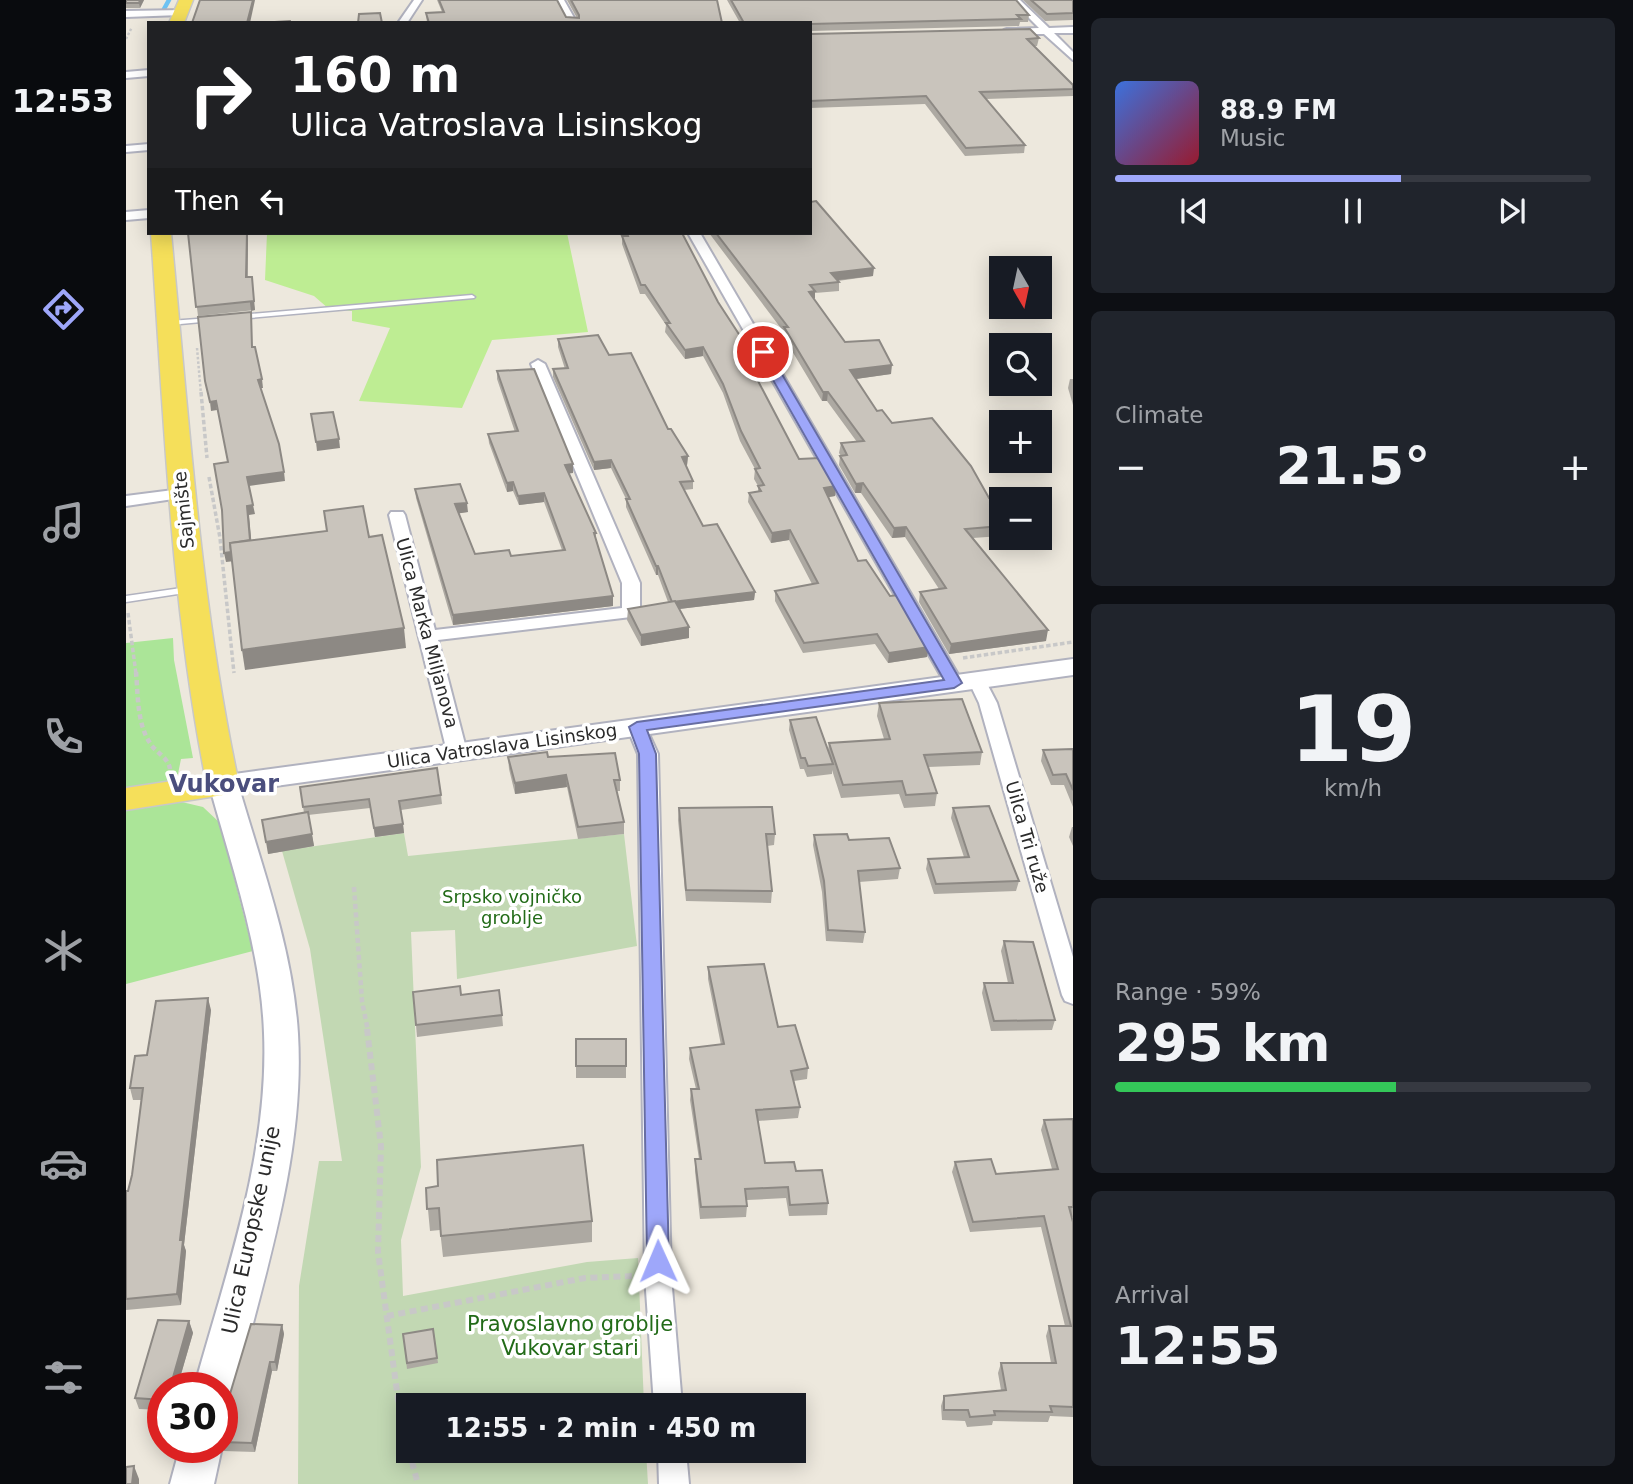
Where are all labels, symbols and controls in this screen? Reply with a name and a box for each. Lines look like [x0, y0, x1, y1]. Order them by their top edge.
text: 160 m [290, 47, 460, 104]
icon: right [175, 49, 266, 140]
text: 12:53 [12, 82, 114, 120]
text: 88.9 FM [1220, 95, 1337, 125]
text: Ulica Vatroslava Lisinskog [290, 106, 703, 144]
text: Music [1220, 125, 1285, 151]
icon: left [254, 182, 292, 220]
text: Then [175, 186, 240, 216]
icon: previous [1175, 192, 1213, 230]
icon: pause [1334, 192, 1372, 230]
icon: next [1493, 192, 1531, 230]
north arrow [989, 256, 1052, 318]
map controls [989, 256, 1052, 550]
icon: directions [39, 285, 88, 334]
pin [733, 322, 793, 382]
icon: arrive [744, 333, 782, 371]
button: search [989, 333, 1052, 396]
text: Climate [1115, 402, 1204, 428]
button: + [989, 410, 1052, 473]
text: 21.5° [1276, 436, 1430, 496]
text: − [1115, 445, 1147, 489]
text: + [1559, 445, 1591, 489]
street label: Sajmište [169, 470, 198, 550]
button: − [989, 487, 1052, 550]
icon: music [39, 498, 88, 547]
street label: Ulica Marka Miljanova [392, 535, 463, 730]
text: 19 [1290, 677, 1416, 782]
icon: phone [39, 712, 88, 761]
street label: Ulica Vatroslava Lisinskog [386, 719, 618, 772]
district label: Vukovar [169, 770, 279, 798]
text: km/h [1324, 775, 1382, 801]
street label: Uilca Tri ruže [1001, 778, 1054, 895]
park label: Srpsko vojničko groblje [442, 886, 582, 928]
icon: climate [39, 926, 88, 975]
text: Range · 59% [1115, 979, 1261, 1005]
text: 295 km [1115, 1013, 1330, 1073]
street label: Ulica Europske unije [217, 1124, 285, 1336]
icon: car [39, 1139, 88, 1188]
position arrow [621, 1224, 695, 1298]
text: Arrival [1115, 1282, 1190, 1308]
park label: Pravoslavno groblje Vukovar stari [467, 1312, 673, 1360]
text: 12:55 [1115, 1316, 1281, 1376]
icon: filters [39, 1353, 88, 1402]
speed limit sign: 30 [147, 1372, 238, 1463]
text: 12:55 · 2 min · 450 m [446, 1413, 756, 1443]

